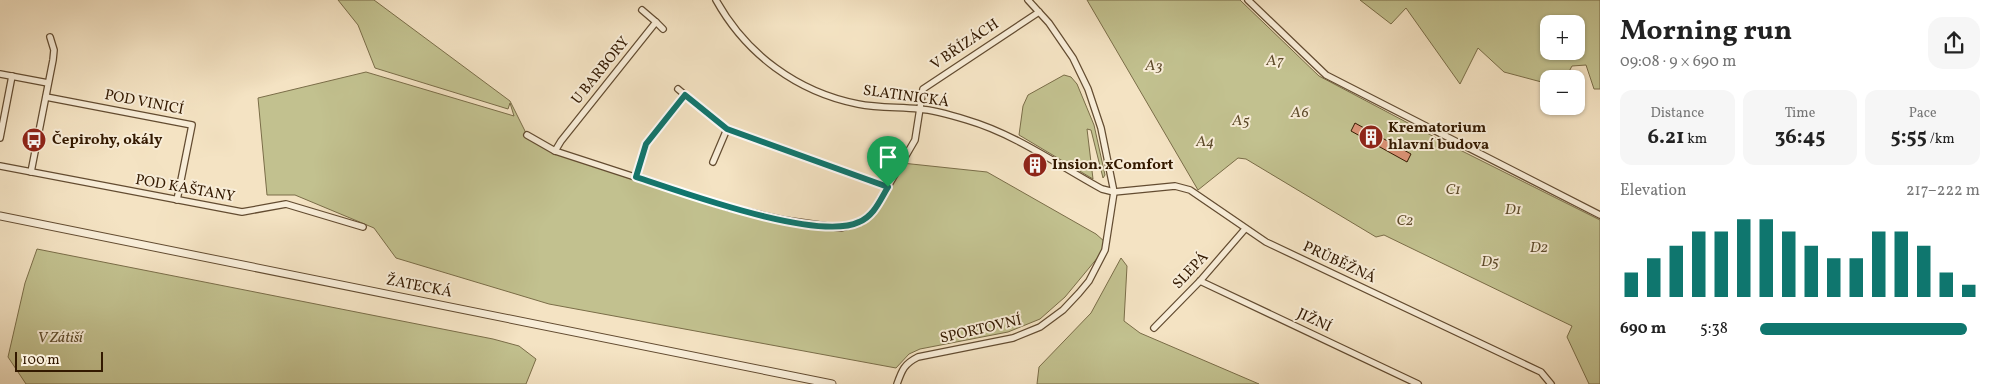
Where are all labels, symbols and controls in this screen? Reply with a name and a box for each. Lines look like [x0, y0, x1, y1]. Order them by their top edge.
text: Morning run [1620, 12, 1792, 51]
street label: V BŘÍZÁCH [927, 14, 1003, 76]
map controls [1540, 15, 1585, 115]
button: + [1540, 15, 1585, 60]
button: share [1928, 17, 1980, 69]
street label: U BARBORY [567, 32, 635, 110]
park label: A7 [1265, 51, 1284, 72]
text: 09:08 · 9 × 690 m [1620, 51, 1736, 73]
park label: A3 [1144, 56, 1163, 77]
button: − [1540, 70, 1585, 115]
street label: SLATINICKÁ [862, 81, 951, 114]
street label: POD VINICÍ [103, 85, 185, 121]
park label: A6 [1290, 103, 1309, 124]
text: Distance [1651, 104, 1704, 123]
text: Time [1785, 104, 1815, 123]
text: Pace [1909, 104, 1937, 123]
park label: A5 [1231, 111, 1250, 132]
place label: Krematorium hlavní budova [1388, 118, 1489, 156]
text: 6.21 [1647, 123, 1684, 152]
text: 36:45 [1775, 123, 1825, 152]
text: 5:55 [1891, 123, 1927, 152]
building icon: Krematorium hlavní budova [1358, 124, 1384, 150]
bus stop icon: Čepirohy, okály [21, 127, 47, 153]
place label: Čepirohy, okály [52, 130, 163, 151]
text: km [1684, 130, 1707, 149]
text: /km [1927, 130, 1955, 149]
park label: A4 [1195, 132, 1214, 153]
pin [867, 136, 909, 187]
icon: arrive [874, 143, 902, 171]
building icon: Insion. xComfort [1022, 152, 1048, 178]
place label: Insion. xComfort [1052, 155, 1174, 176]
street label: POD KAŠTANY [133, 170, 237, 208]
park label: C1 [1445, 180, 1461, 201]
text: Elevation [1620, 180, 1687, 202]
text: 217–222 m [1906, 180, 1980, 202]
park label: D1 [1505, 200, 1522, 221]
park label: C2 [1397, 211, 1413, 232]
street label: PRŮBĚŽNÁ [1299, 237, 1379, 289]
park label: D2 [1530, 238, 1548, 259]
street label: SLEPÁ [1168, 247, 1214, 294]
park label: D5 [1481, 252, 1499, 273]
street label: ŽATECKÁ [384, 270, 454, 304]
street label: JIŽNÍ [1293, 304, 1335, 338]
street label: SPORTOVNÍ [938, 310, 1024, 350]
text: 690 m [1620, 318, 1666, 340]
text: 5:38 [1700, 318, 1728, 340]
park label: V Zátiší [37, 328, 84, 349]
scale bar [15, 349, 102, 372]
text: 100 m [22, 351, 60, 370]

